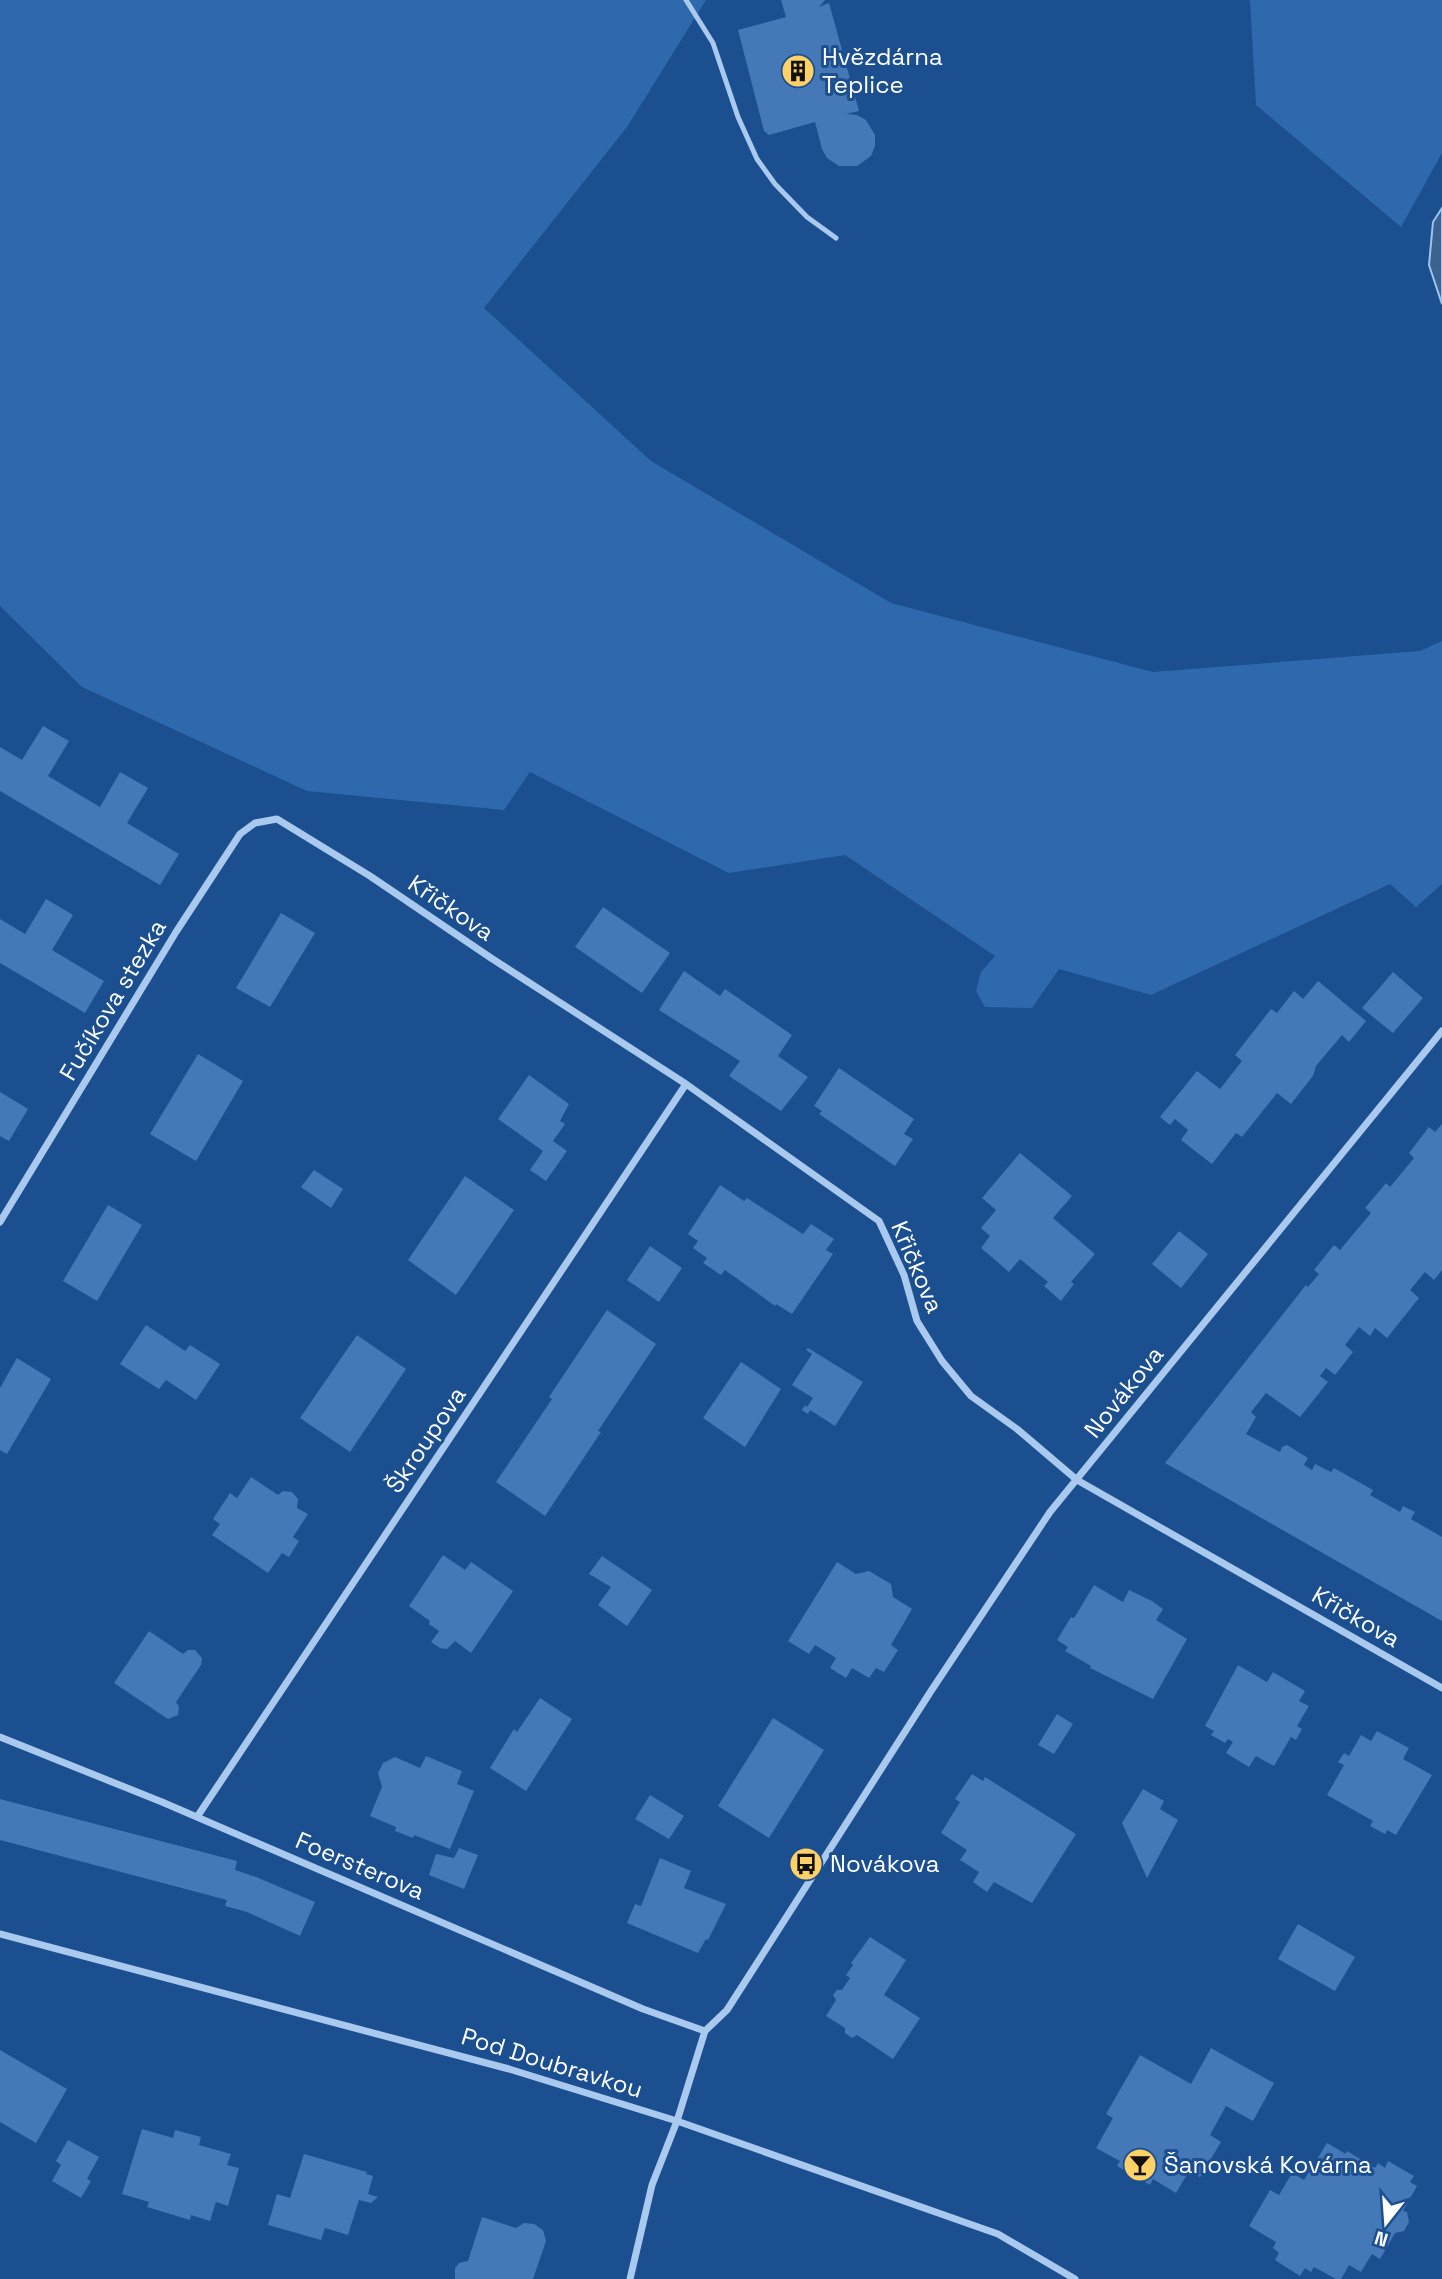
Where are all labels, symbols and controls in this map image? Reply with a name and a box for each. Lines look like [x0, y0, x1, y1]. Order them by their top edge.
place label: Hvězdárna Teplice [822, 41, 943, 100]
building icon: Hvězdárna Teplice [779, 52, 817, 90]
street label: Křičkova [402, 868, 500, 948]
street label: Fučíkova stezka [52, 913, 173, 1086]
street label: Křičkova [884, 1216, 951, 1318]
street label: Novákova [1077, 1339, 1170, 1444]
street label: Škroupova [379, 1380, 473, 1499]
street label: Křičkova [1307, 1579, 1406, 1654]
street label: Foersterova [291, 1824, 430, 1907]
bus stop icon: Novákova [787, 1845, 825, 1883]
place label: Novákova [830, 1848, 940, 1879]
street label: Pod Doubravkou [458, 2020, 647, 2105]
bar icon: Šanovská Kovárna [1121, 2146, 1159, 2184]
place label: Šanovská Kovárna [1164, 2149, 1372, 2180]
north arrow [1351, 2188, 1421, 2258]
text: N [1371, 2225, 1391, 2253]

